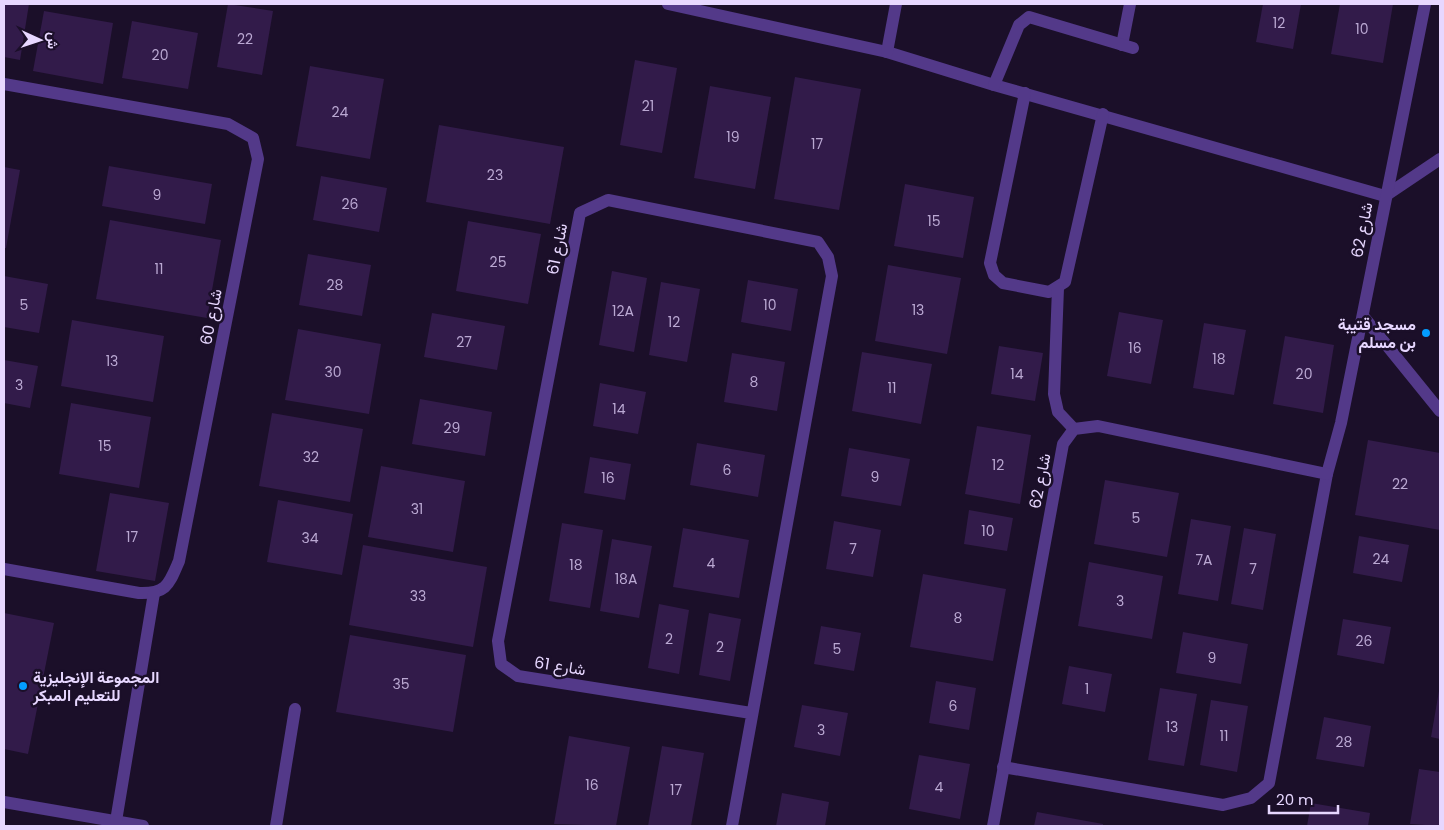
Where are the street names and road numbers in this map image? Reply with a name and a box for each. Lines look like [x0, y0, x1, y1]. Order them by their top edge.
street label: شارع 62 [1345, 200, 1379, 260]
street label: شارع 61 [541, 221, 573, 277]
street label: شارع 60 [194, 287, 228, 347]
street label: شارع 62 [1023, 451, 1057, 511]
street label: شارع 61 [533, 651, 587, 681]

